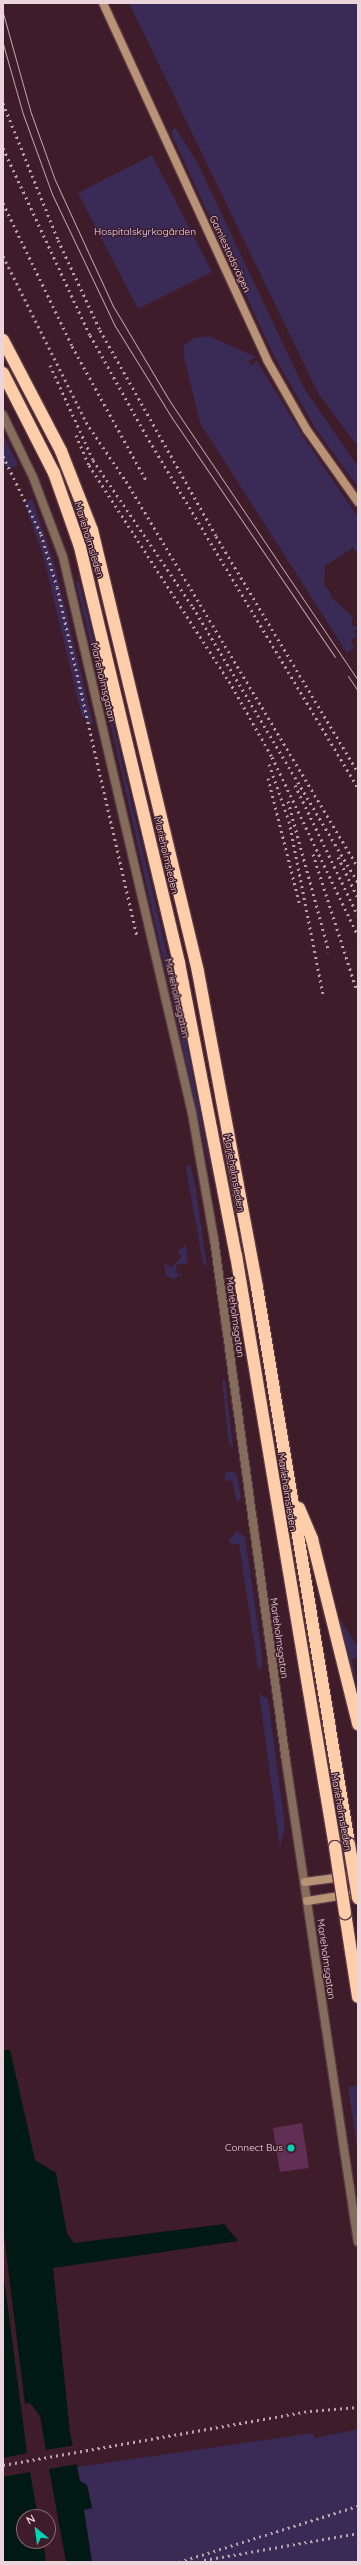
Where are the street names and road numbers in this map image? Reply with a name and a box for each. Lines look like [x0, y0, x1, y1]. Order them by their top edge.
street label: Gamlestadsvägen [207, 213, 253, 295]
street label: Marieholmsleden [72, 500, 106, 580]
street label: Marieholmsgatan [88, 641, 118, 723]
street label: Marieholmsleden [151, 815, 181, 895]
street label: Marieholmsgatan [162, 957, 192, 1039]
street label: Marieholmsleden [221, 1133, 247, 1213]
street label: Marieholmsgatan [223, 1276, 247, 1358]
street label: Marieholmsleden [275, 1452, 299, 1532]
street label: Marieholmsgatan [267, 1597, 291, 1679]
street label: Marieholmsleden [328, 1772, 354, 1852]
street label: Marieholmsgatan [314, 1918, 338, 2000]

